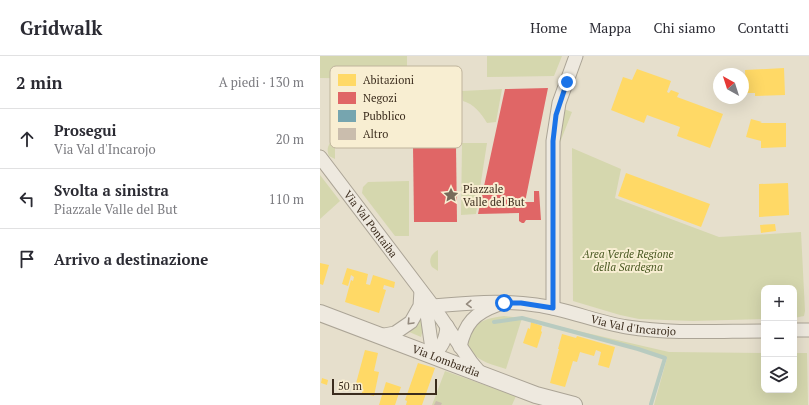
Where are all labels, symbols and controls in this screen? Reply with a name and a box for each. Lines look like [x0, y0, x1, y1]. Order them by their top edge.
text: Gridwalk [20, 15, 102, 40]
text: Home [530, 18, 567, 37]
text: Mappa [589, 18, 631, 37]
text: Chi siamo [653, 18, 715, 37]
text: Contatti [737, 18, 789, 37]
legend [330, 66, 462, 148]
north arrow [713, 68, 749, 104]
text: 2 min [16, 71, 63, 94]
text: A piedi · 130 m [219, 73, 304, 91]
text: Abitazioni [363, 73, 414, 87]
route end [558, 73, 576, 91]
text: Negozi [363, 91, 397, 105]
text: Pubblico [363, 109, 405, 123]
text: Prosegui [54, 120, 117, 140]
text: Altro [363, 127, 388, 141]
icon: ahead [16, 128, 38, 150]
text: 20 m [276, 130, 304, 148]
text: Via Val d'Incarojo [54, 140, 156, 158]
text: Svolta a sinistra [54, 180, 169, 200]
place label: Piazzale Valle del But [463, 182, 525, 209]
place icon: Piazzale Valle del But [442, 186, 460, 204]
icon: left [16, 188, 38, 210]
street label: Via Val Pontaiba [341, 188, 401, 261]
text: 110 m [269, 190, 304, 208]
text: Piazzale Valle del But [54, 200, 177, 218]
park label: Area Verde Regione della Sardegna [581, 247, 674, 274]
icon: arrive [16, 248, 38, 270]
text: Arrivo a destinazione [54, 249, 208, 269]
map controls [761, 285, 797, 393]
button: + [761, 285, 797, 321]
route start [495, 294, 513, 312]
one-way arrow [466, 300, 472, 308]
street label: Via Val d'Incarojo [589, 312, 676, 338]
one-way arrow [407, 317, 415, 325]
button: − [761, 321, 797, 357]
street label: Via Lombardia [410, 342, 483, 380]
button: layers [761, 357, 797, 393]
scale bar [332, 377, 437, 396]
text: 50 m [338, 379, 362, 393]

